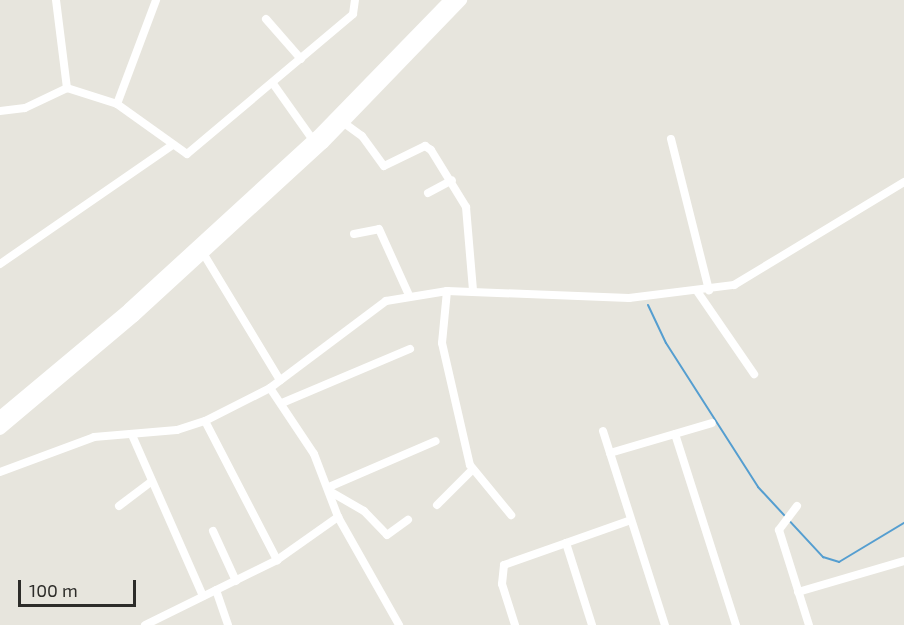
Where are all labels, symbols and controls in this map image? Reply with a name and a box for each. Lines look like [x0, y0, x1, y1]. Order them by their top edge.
scale bar [21, 568, 140, 606]
text: 100 m [29, 579, 78, 601]

